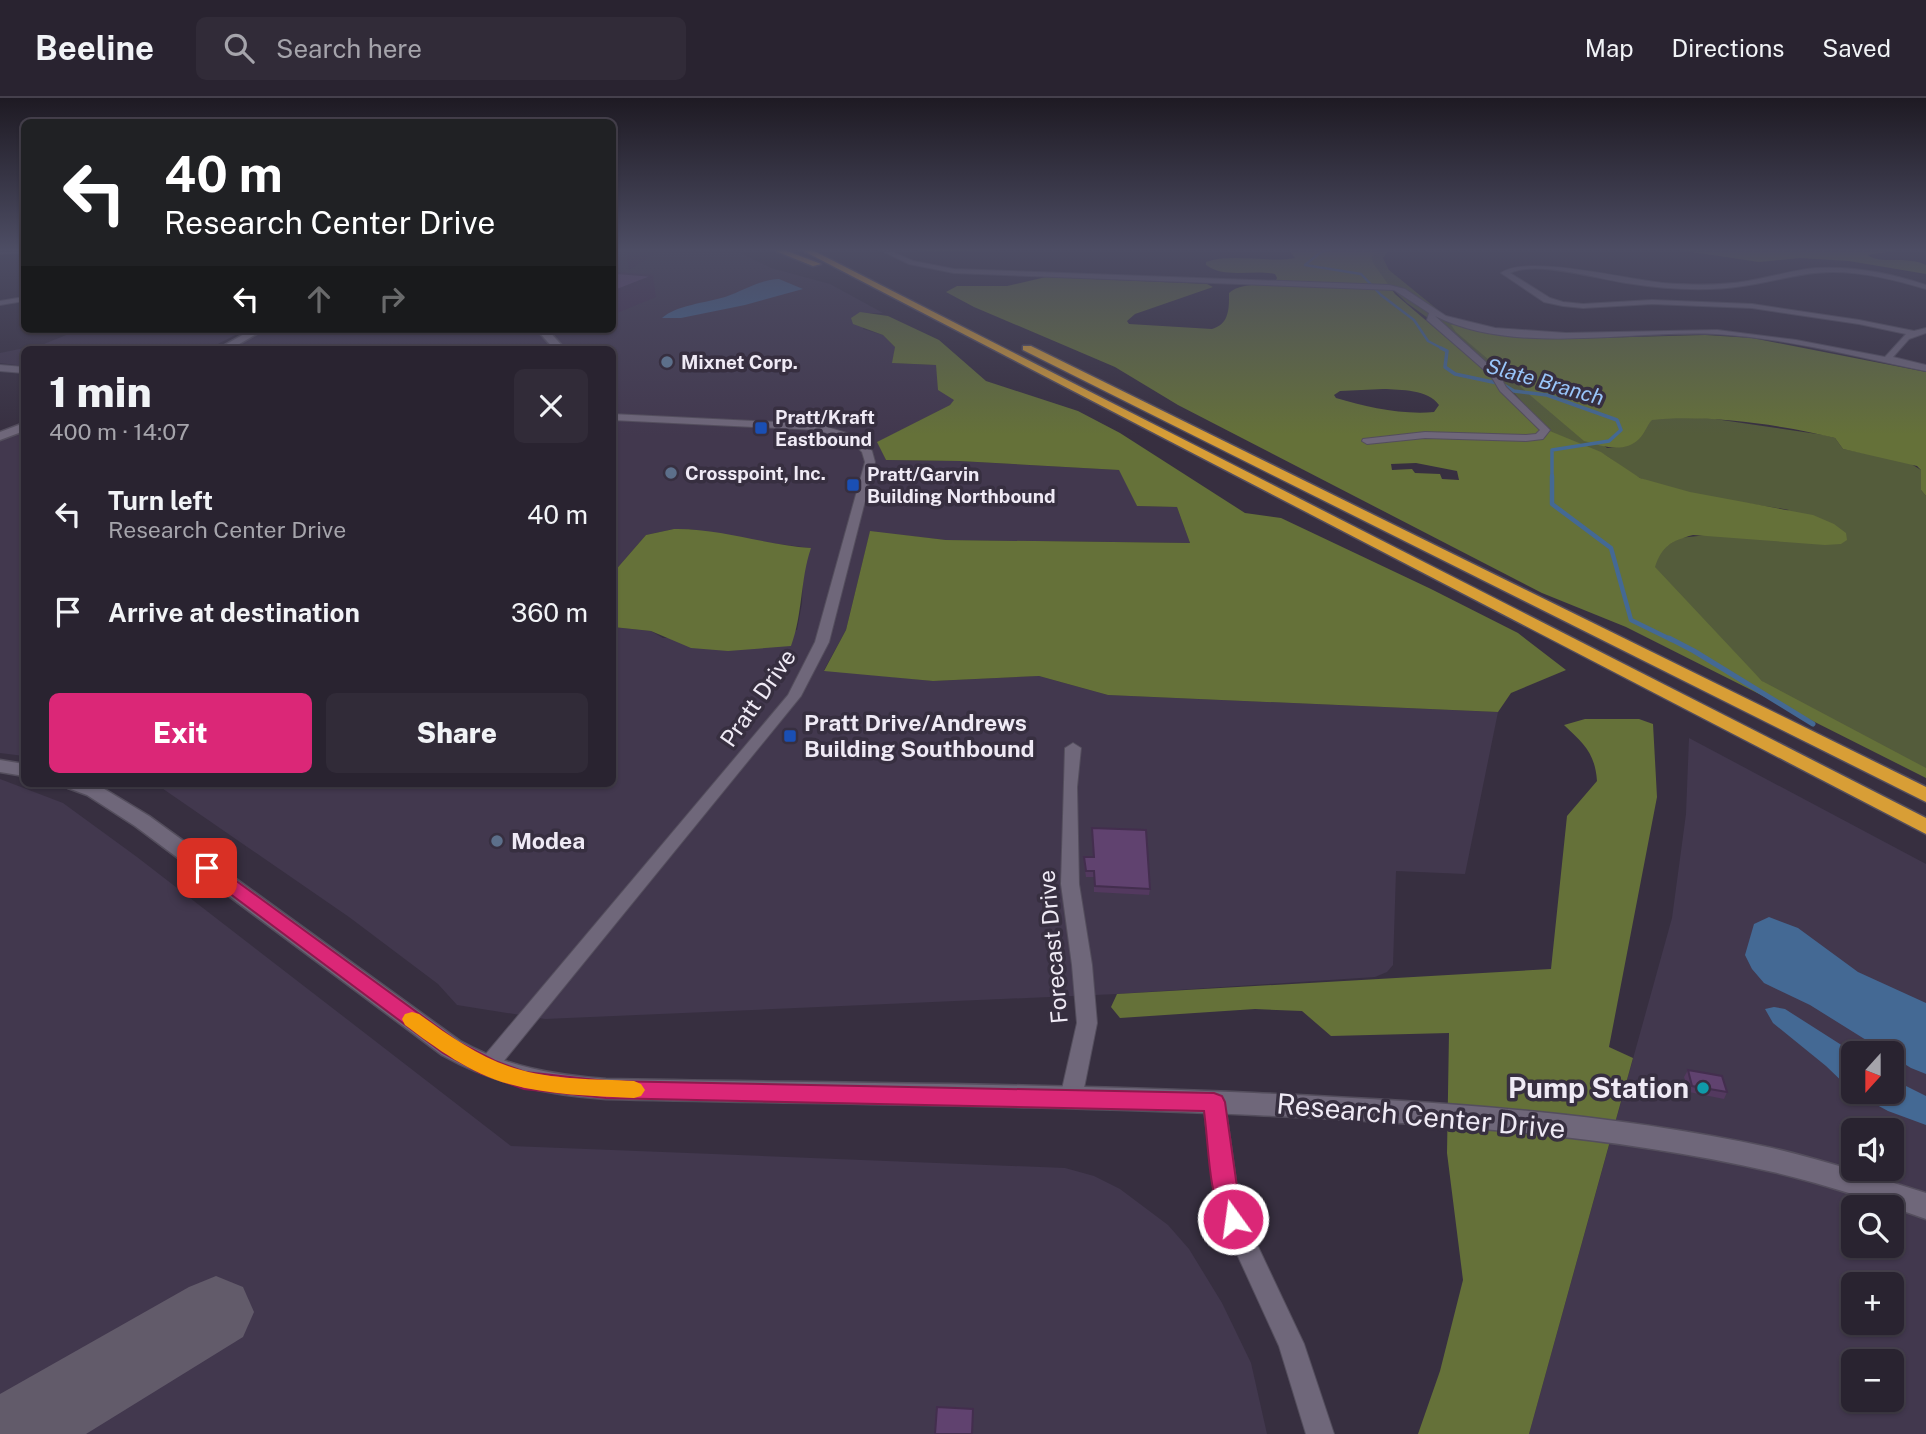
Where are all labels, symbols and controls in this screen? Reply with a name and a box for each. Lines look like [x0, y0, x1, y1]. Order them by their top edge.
search box [196, 17, 686, 80]
text: Beeline [35, 29, 154, 67]
icon: search [220, 29, 258, 67]
text: Search here [276, 33, 422, 64]
text: Map [1585, 34, 1634, 62]
text: Directions [1672, 34, 1784, 62]
text: Saved [1822, 34, 1891, 62]
text: 40 m [164, 145, 283, 203]
icon: left [49, 147, 140, 238]
text: Research Center Drive [164, 204, 496, 241]
icon: left [227, 280, 265, 318]
icon: ahead [300, 280, 338, 318]
icon: right [373, 280, 411, 318]
place label: Mixnet Corp. [681, 351, 798, 373]
water label: Slate Branch [1483, 353, 1607, 410]
marker: Mixnet Corp. [659, 354, 675, 370]
text: 1 min [49, 367, 152, 416]
button: close [514, 369, 588, 443]
place label: Pratt/Kraft Eastbound [775, 406, 875, 450]
text: 400 m · 14:07 [49, 418, 190, 445]
marker: Pratt/Kraft Eastbound [753, 420, 769, 436]
place label: Crosspoint, Inc. [685, 462, 826, 484]
place label: Pratt/Garvin Building Northbound [867, 463, 1056, 507]
marker: Crosspoint, Inc. [663, 465, 679, 481]
marker: Pratt/Garvin Building Northbound [845, 477, 861, 493]
text: Turn left [108, 485, 213, 516]
icon: left [49, 495, 87, 533]
text: 40 m [527, 499, 588, 530]
text: Research Center Drive [108, 516, 346, 543]
icon: arrive [49, 593, 87, 631]
text: Arrive at destination [108, 597, 360, 628]
text: 360 m [511, 597, 588, 628]
street label: Pratt Drive [714, 644, 801, 752]
button: Exit [49, 693, 312, 773]
button: Share [326, 693, 588, 773]
place label: Pratt Drive/Andrews Building Southbound [804, 709, 1035, 762]
marker: Pratt Drive/Andrews Building Southbound [782, 728, 798, 744]
place label: Modea [511, 827, 585, 854]
marker: Modea [489, 833, 505, 849]
pin [177, 838, 237, 898]
icon: arrive [188, 849, 226, 887]
street label: Forecast Drive [1032, 869, 1073, 1025]
north arrow [1841, 1041, 1904, 1104]
map controls [1841, 1041, 1904, 1412]
place label: Pump Station [1508, 1071, 1689, 1104]
marker: Pump Station [1695, 1080, 1711, 1096]
street label: Research Center Drive [1275, 1086, 1567, 1145]
button: sound [1841, 1118, 1904, 1181]
position arrow [1196, 1182, 1270, 1256]
button: search [1841, 1195, 1904, 1258]
button: + [1841, 1272, 1904, 1335]
button: − [1841, 1349, 1904, 1412]

